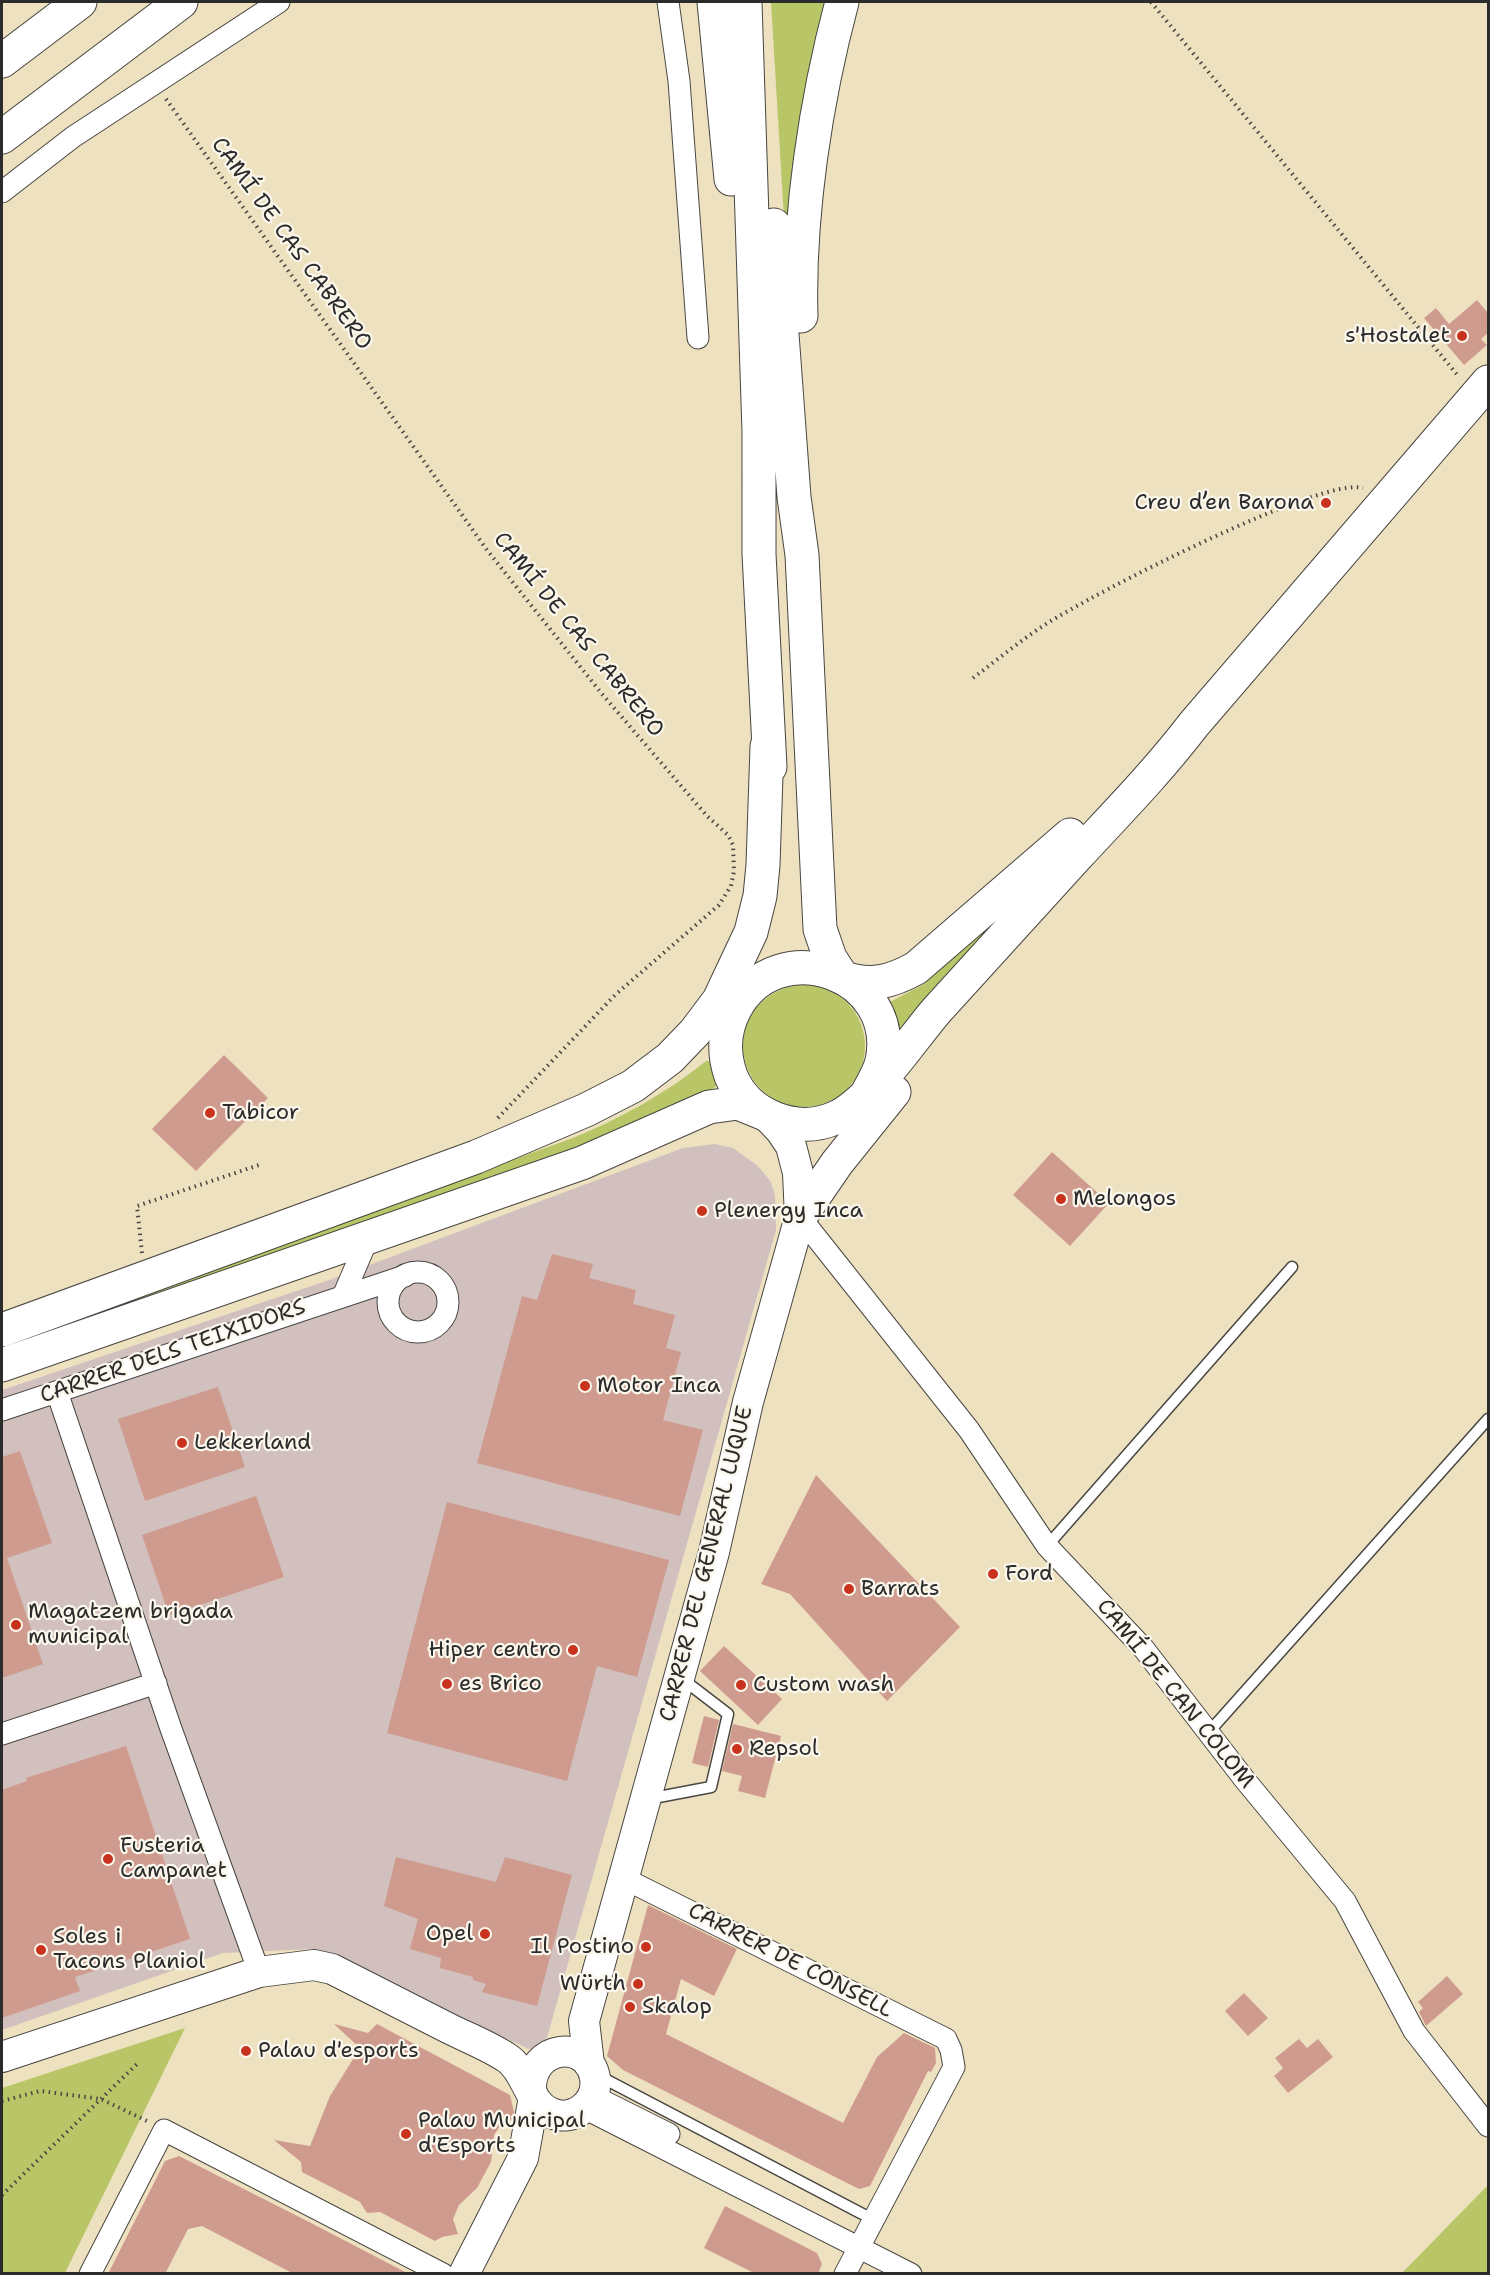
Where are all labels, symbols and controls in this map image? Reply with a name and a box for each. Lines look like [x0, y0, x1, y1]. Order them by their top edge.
street label: CAMÍ DE CAS CABRERO [205, 133, 377, 355]
place label: s'Hostalet [1345, 323, 1450, 349]
marker: s'Hostalet [1455, 329, 1469, 343]
place label: Creu d’en Barona [1134, 490, 1314, 516]
marker: Creu d’en Barona [1319, 496, 1333, 510]
street label: CAMÍ DE CAS CABRERO [487, 527, 669, 743]
place label: Tabicor [222, 1100, 299, 1126]
marker: Tabicor [203, 1106, 217, 1120]
place label: Melongos [1073, 1186, 1176, 1212]
marker: Melongos [1054, 1192, 1068, 1206]
place label: Plenergy Inca [714, 1198, 863, 1224]
marker: Plenergy Inca [695, 1204, 709, 1218]
street label: CARRER DELS TEIXIDORS [37, 1294, 309, 1410]
place label: Motor Inca [597, 1373, 720, 1399]
marker: Motor Inca [578, 1379, 592, 1393]
street label: CARRER DEL GENERAL LUQUE [655, 1403, 759, 1725]
place label: Lekkerland [194, 1430, 311, 1456]
marker: Lekkerland [175, 1436, 189, 1450]
place label: Ford [1005, 1561, 1053, 1587]
marker: Ford [986, 1567, 1000, 1581]
place label: Barrats [861, 1576, 940, 1602]
marker: Barrats [842, 1582, 856, 1596]
street label: CAMÍ DE CAN COLOM [1090, 1594, 1260, 1794]
place label: Magatzem brigada municipal [28, 1599, 233, 1651]
marker: Magatzem brigada municipal [9, 1618, 23, 1632]
place label: Hiper centro [429, 1637, 561, 1663]
marker: Hiper centro [566, 1643, 580, 1657]
place label: es Brico [459, 1671, 542, 1697]
place label: Custom wash [753, 1672, 894, 1698]
marker: es Brico [440, 1677, 454, 1691]
marker: Custom wash [734, 1678, 748, 1692]
place label: Repsol [749, 1736, 819, 1762]
marker: Repsol [730, 1742, 744, 1756]
place label: Fusteria Campanet [120, 1833, 227, 1885]
marker: Fusteria Campanet [101, 1852, 115, 1866]
street label: CARRER DE CONSELL [683, 1898, 897, 2024]
place label: Opel [426, 1921, 473, 1947]
place label: Soles i Tacons Planiol [53, 1924, 205, 1976]
marker: Opel [478, 1927, 492, 1941]
place label: Il Postino [530, 1934, 634, 1960]
marker: Il Postino [639, 1940, 653, 1954]
marker: Soles i Tacons Planiol [34, 1943, 48, 1957]
place label: Würth [560, 1971, 626, 1997]
marker: Würth [631, 1977, 645, 1991]
place label: Skalop [642, 1994, 712, 2020]
marker: Skalop [623, 2000, 637, 2014]
place label: Palau d'esports [258, 2038, 419, 2064]
marker: Palau d'esports [239, 2044, 253, 2058]
place label: Palau Municipal d'Esports [418, 2108, 585, 2160]
marker: Palau Municipal d'Esports [399, 2127, 413, 2141]

